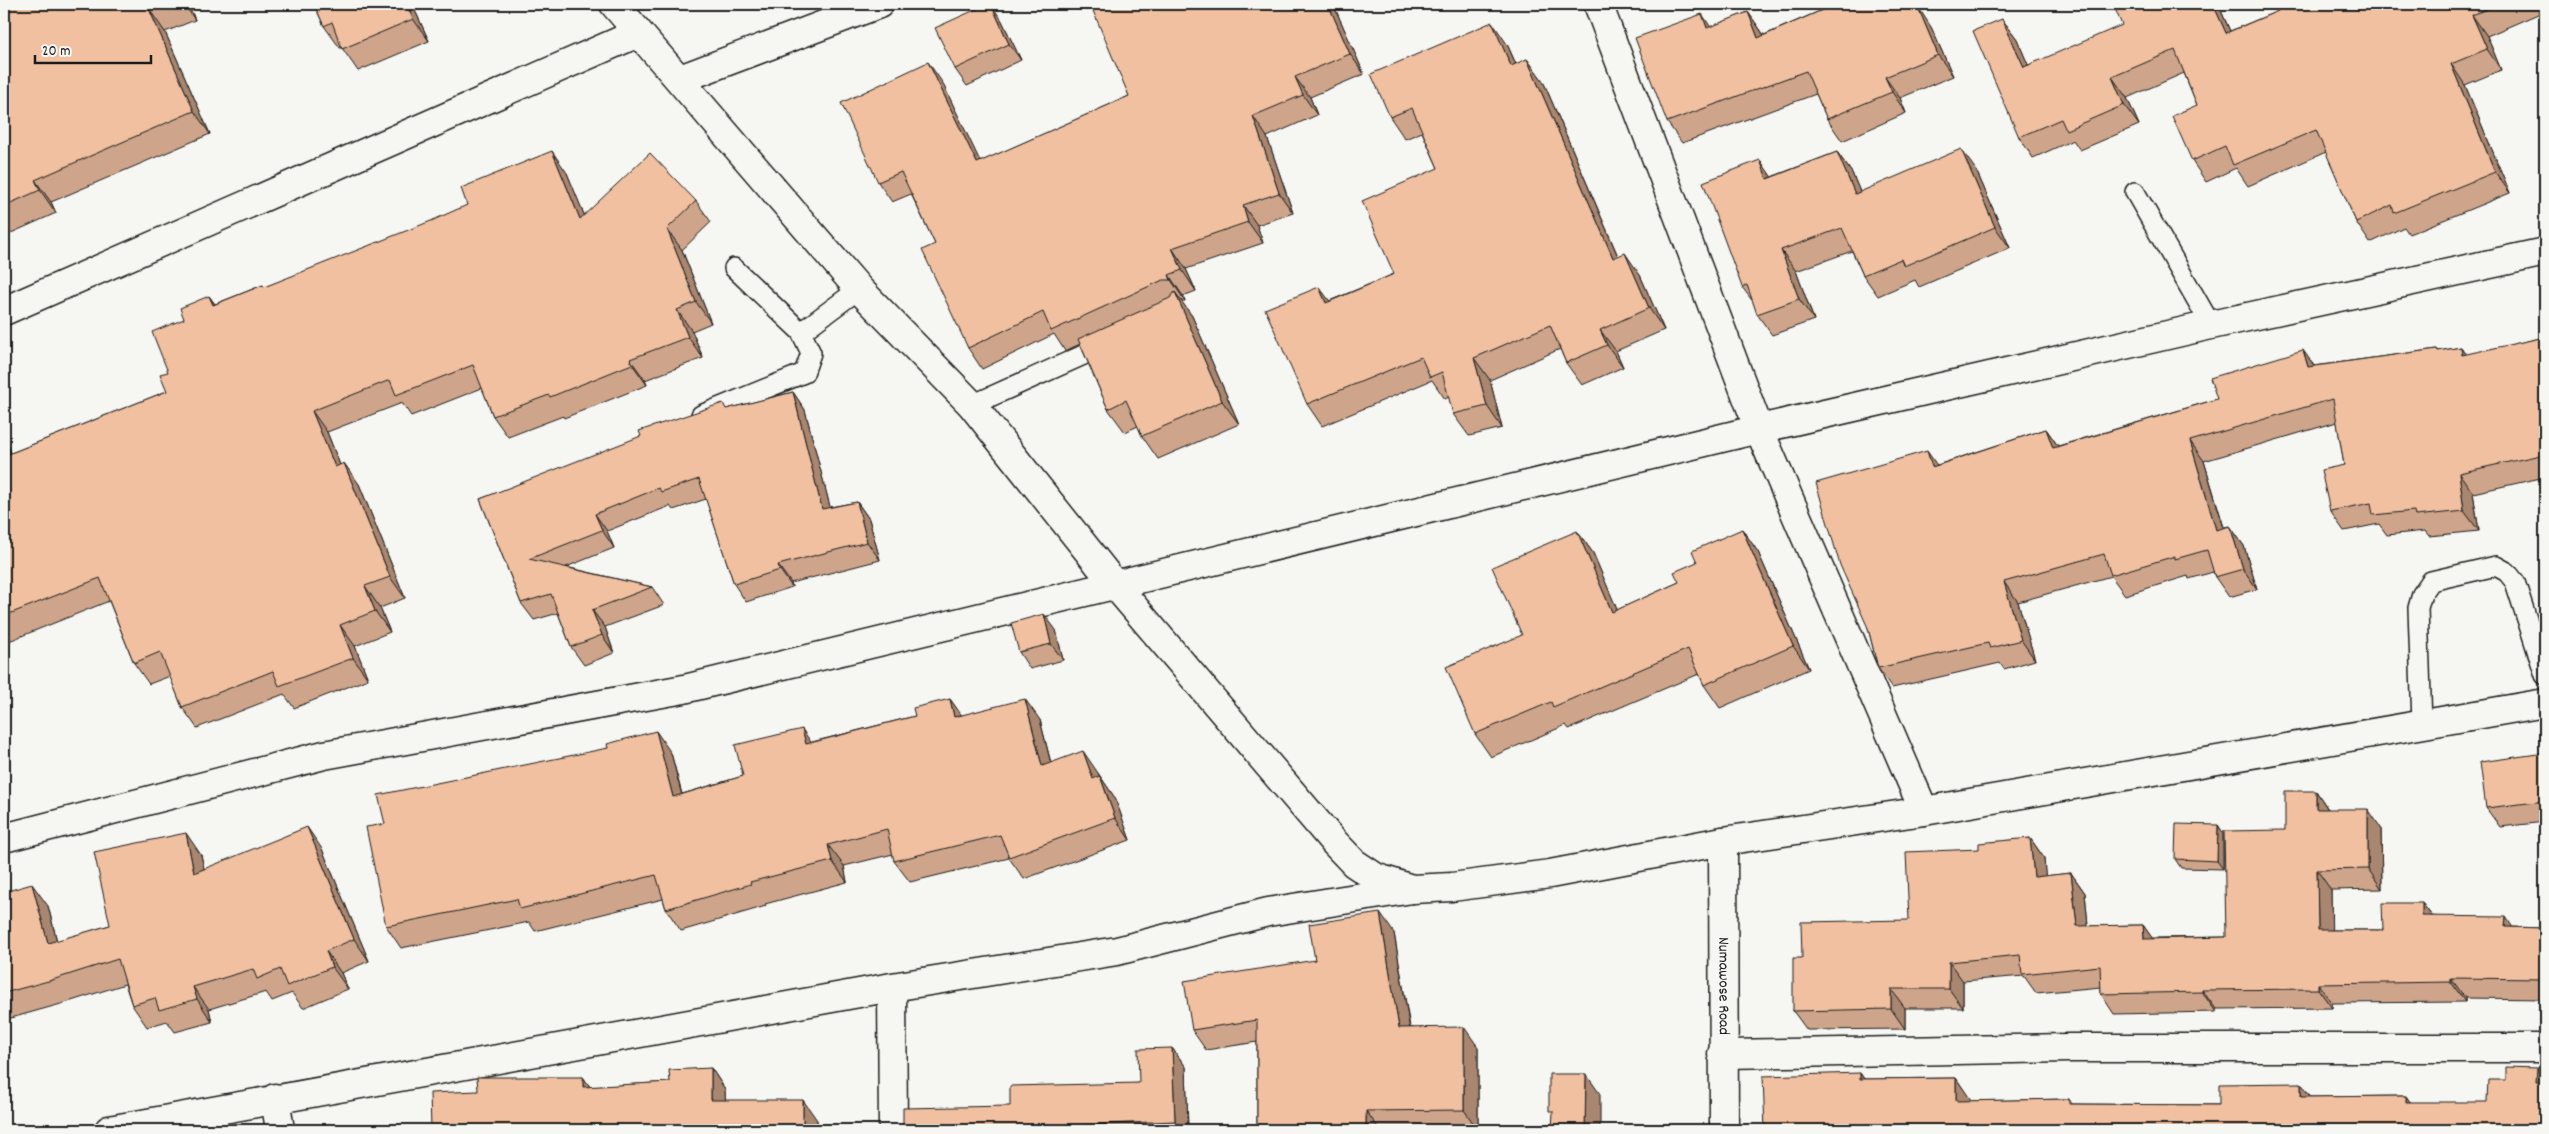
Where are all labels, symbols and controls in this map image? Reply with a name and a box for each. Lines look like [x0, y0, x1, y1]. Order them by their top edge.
scale bar [35, 32, 151, 64]
text: 20 m [42, 41, 70, 63]
street label: Numawose Road [1712, 937, 1735, 1035]

